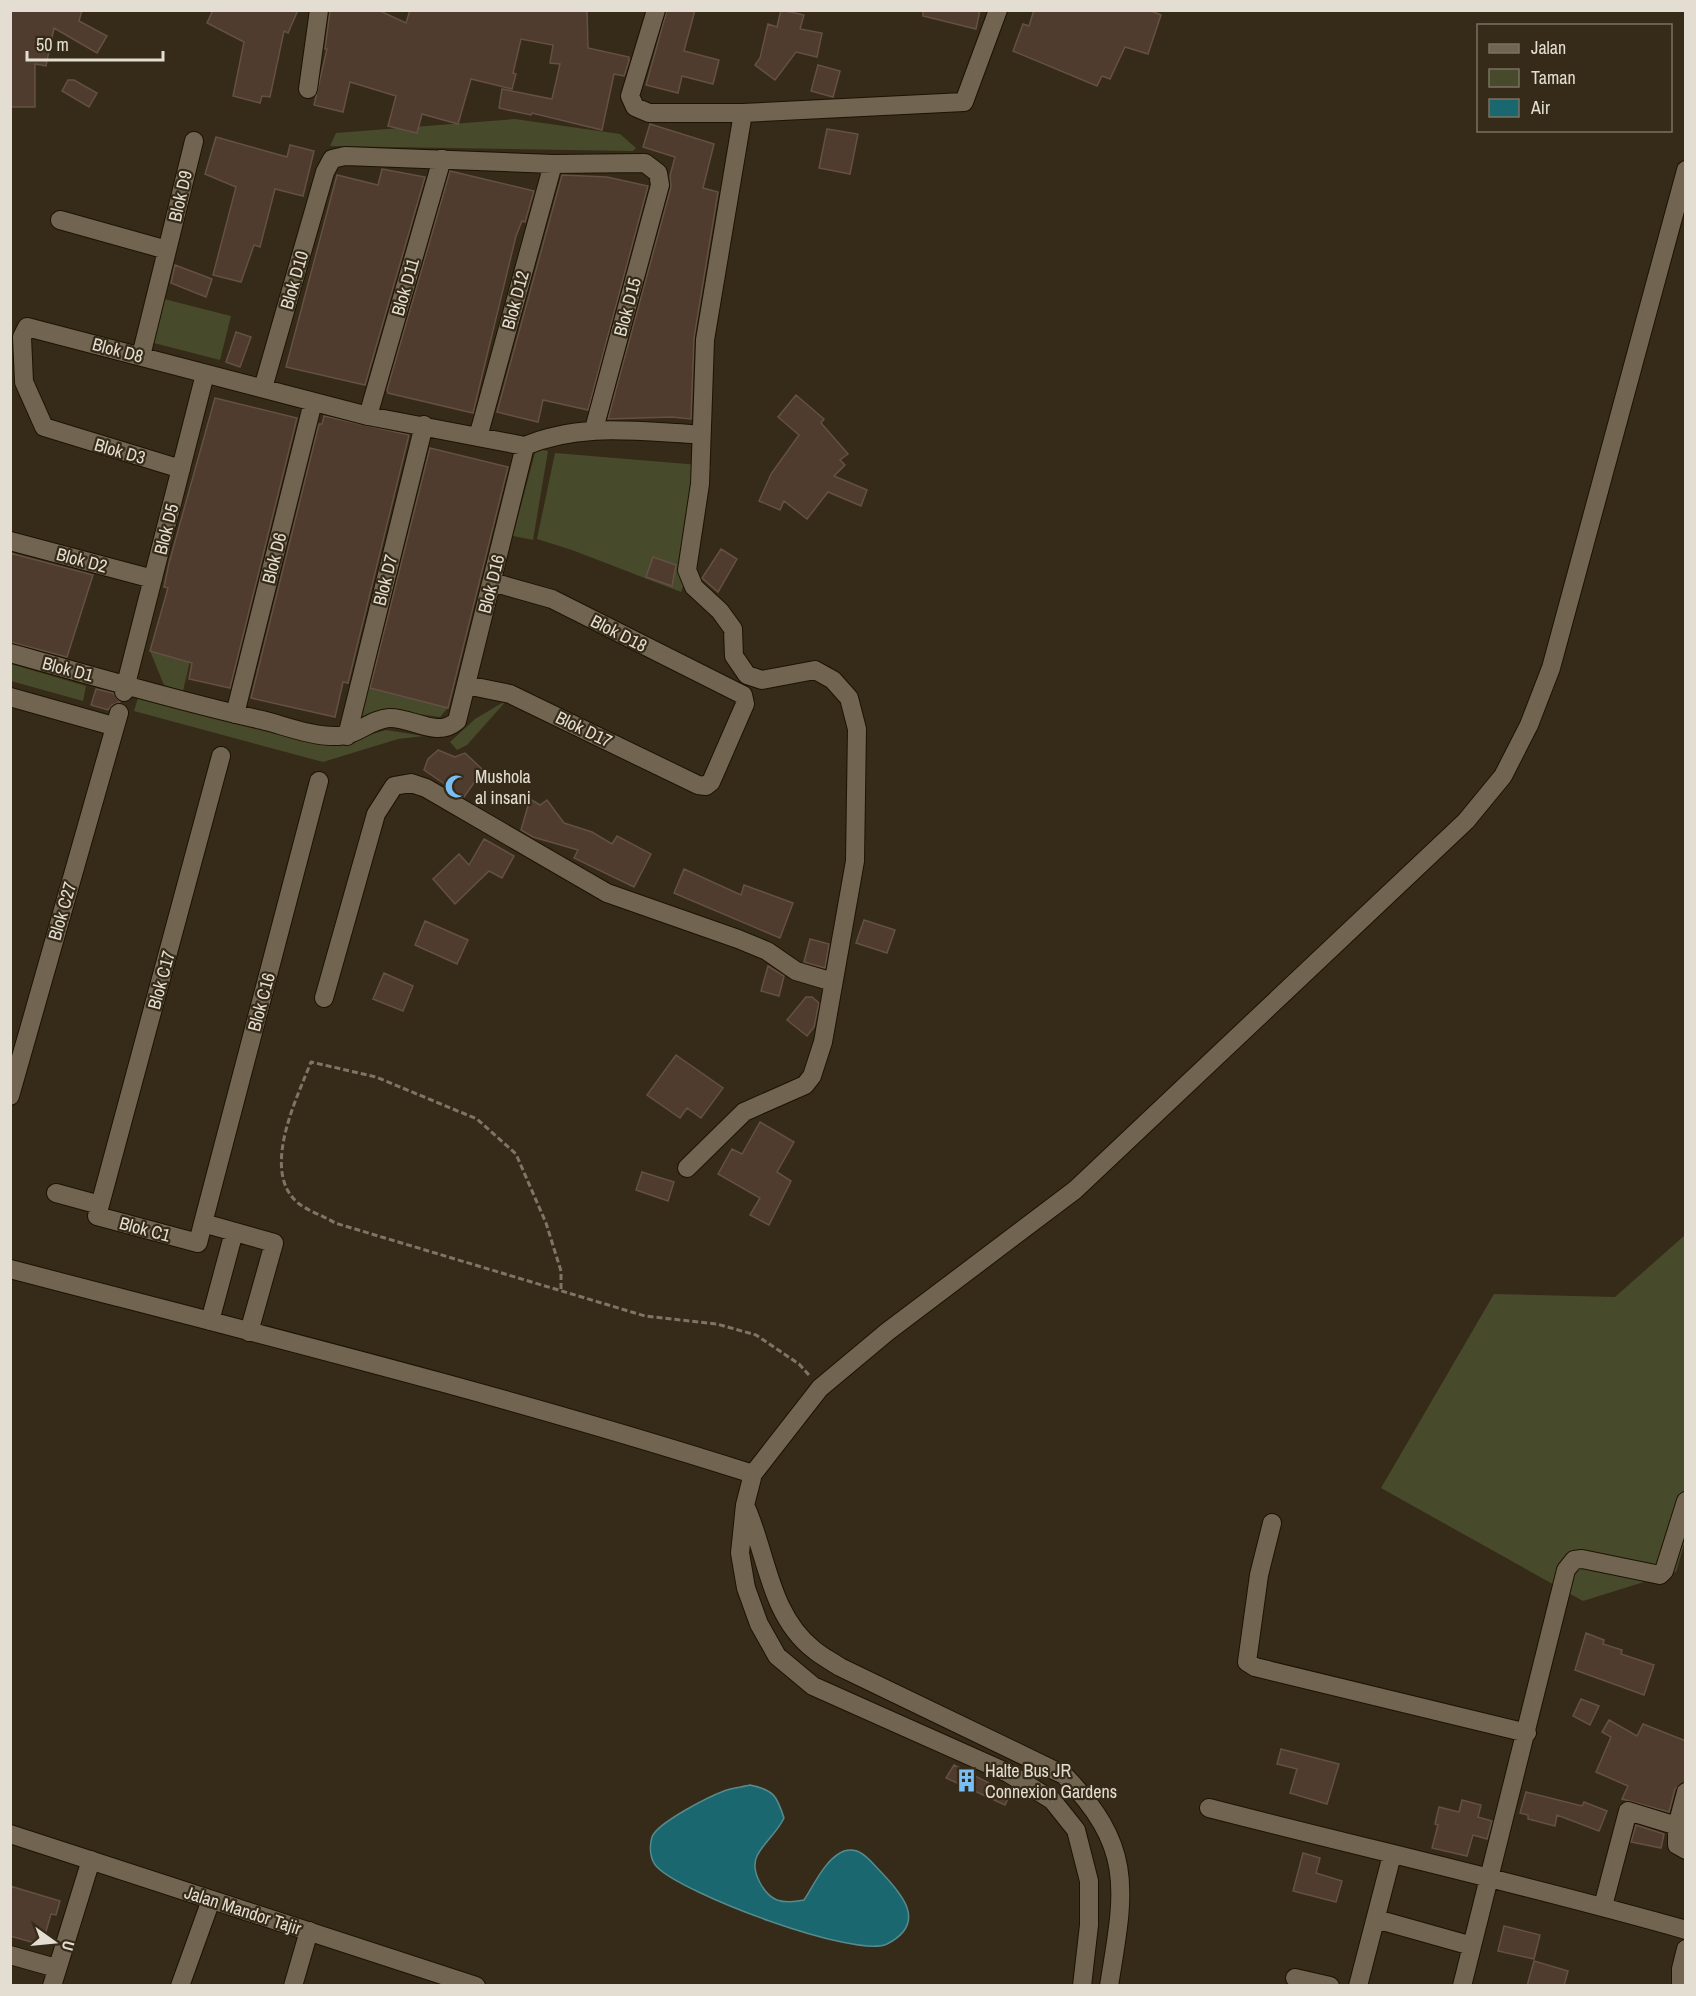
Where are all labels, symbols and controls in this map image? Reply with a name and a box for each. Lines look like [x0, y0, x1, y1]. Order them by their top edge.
scale bar [27, 24, 164, 62]
legend [1477, 24, 1672, 132]
text: 50 m [36, 32, 69, 57]
text: Jalan [1531, 35, 1566, 60]
text: Taman [1531, 65, 1576, 90]
text: Air [1530, 95, 1550, 120]
street label: Blok D9 [162, 168, 198, 224]
street label: Blok D10 [274, 248, 314, 312]
street label: Blok D11 [385, 255, 425, 319]
street label: Blok D12 [495, 268, 535, 332]
street label: Blok D15 [607, 275, 647, 339]
street label: Blok D8 [90, 331, 146, 369]
street label: Blok D3 [92, 432, 148, 470]
street label: Blok D5 [148, 501, 184, 557]
street label: Blok D6 [256, 530, 292, 586]
street label: Blok D2 [54, 541, 110, 579]
street label: Blok D7 [367, 552, 403, 608]
street label: Blok D16 [472, 552, 510, 616]
street label: Blok D18 [587, 608, 651, 658]
street label: Blok D1 [40, 650, 97, 688]
street label: Blok D17 [552, 705, 616, 753]
place label: Mushola al insani [475, 764, 531, 810]
mosque icon: Mushola al insani [444, 773, 470, 799]
street label: Blok C27 [42, 879, 82, 943]
street label: Blok C17 [141, 948, 181, 1012]
street label: Blok C16 [241, 970, 281, 1034]
street label: Blok C1 [117, 1210, 174, 1248]
place label: Halte Bus JR Connexion Gardens [985, 1758, 1117, 1804]
building icon: Halte Bus JR Connexion Gardens [954, 1767, 980, 1793]
street label: Jalan Mandor Tajir [181, 1879, 305, 1941]
north arrow [24, 1912, 84, 1972]
text: U [57, 1938, 80, 1953]

